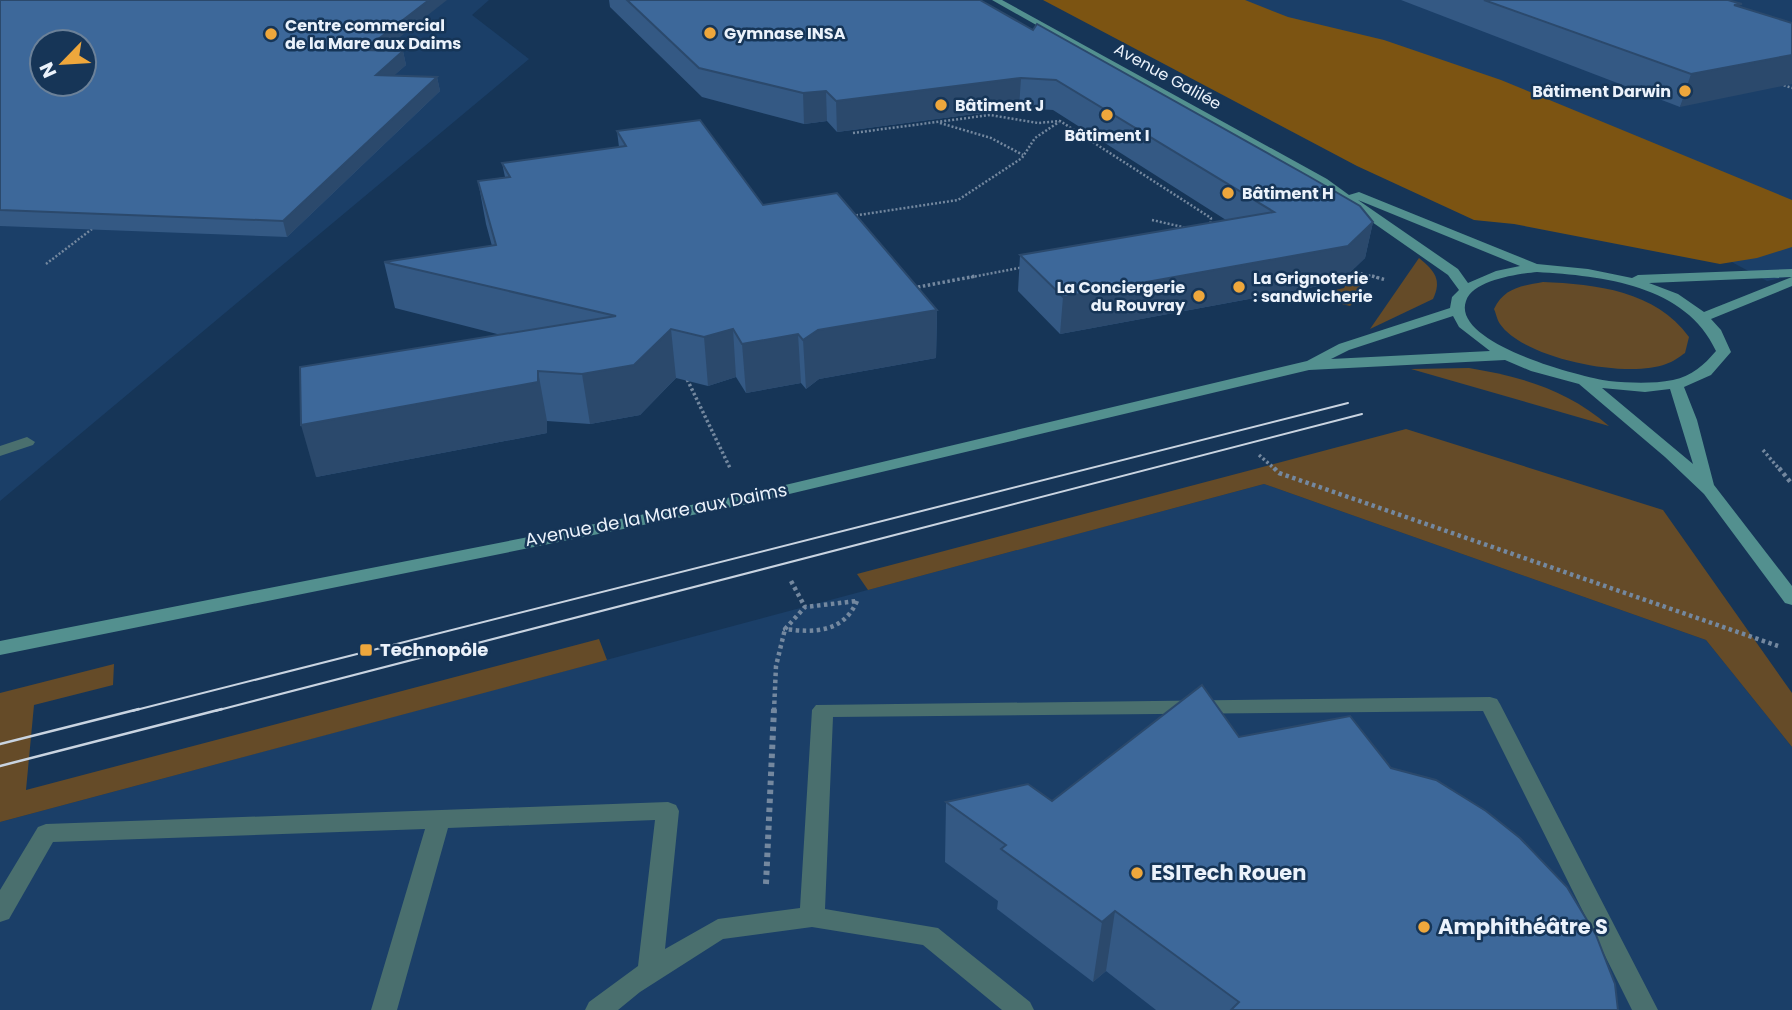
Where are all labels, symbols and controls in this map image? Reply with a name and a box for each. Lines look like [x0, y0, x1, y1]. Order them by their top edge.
place label: Centre commercial de la Mare aux Daims [285, 14, 461, 55]
place label: Gymnase INSA [724, 22, 846, 45]
marker: Gymnase INSA [702, 25, 718, 41]
marker: Centre commercial de la Mare aux Daims [263, 26, 279, 42]
north arrow [28, 28, 98, 98]
street label: Avenue Galilée [1110, 37, 1226, 115]
text: N [33, 58, 63, 82]
place label: Bâtiment Darwin [1532, 80, 1671, 103]
marker: Bâtiment Darwin [1677, 83, 1693, 99]
place label: Bâtiment J [955, 94, 1044, 117]
marker: Bâtiment J [933, 97, 949, 113]
marker: Bâtiment I [1099, 107, 1115, 123]
place label: Bâtiment I [1065, 124, 1149, 147]
place label: Bâtiment H [1242, 182, 1334, 205]
marker: Bâtiment H [1220, 185, 1236, 201]
place label: La Grignoterie : sandwicherie [1253, 267, 1373, 308]
place label: La Conciergerie du Rouvray [1057, 276, 1186, 317]
marker: La Grignoterie : sandwicherie [1231, 279, 1247, 295]
marker: La Conciergerie du Rouvray [1191, 288, 1207, 304]
street label: Avenue de la Mare aux Daims [523, 477, 789, 552]
place label: Technopôle [380, 637, 488, 662]
marker: Technopôle [358, 642, 374, 658]
place label: ESITech Rouen [1151, 858, 1306, 887]
marker: ESITech Rouen [1129, 865, 1145, 881]
place label: Amphithéâtre S [1438, 912, 1608, 941]
marker: Amphithéâtre S [1416, 919, 1432, 935]

